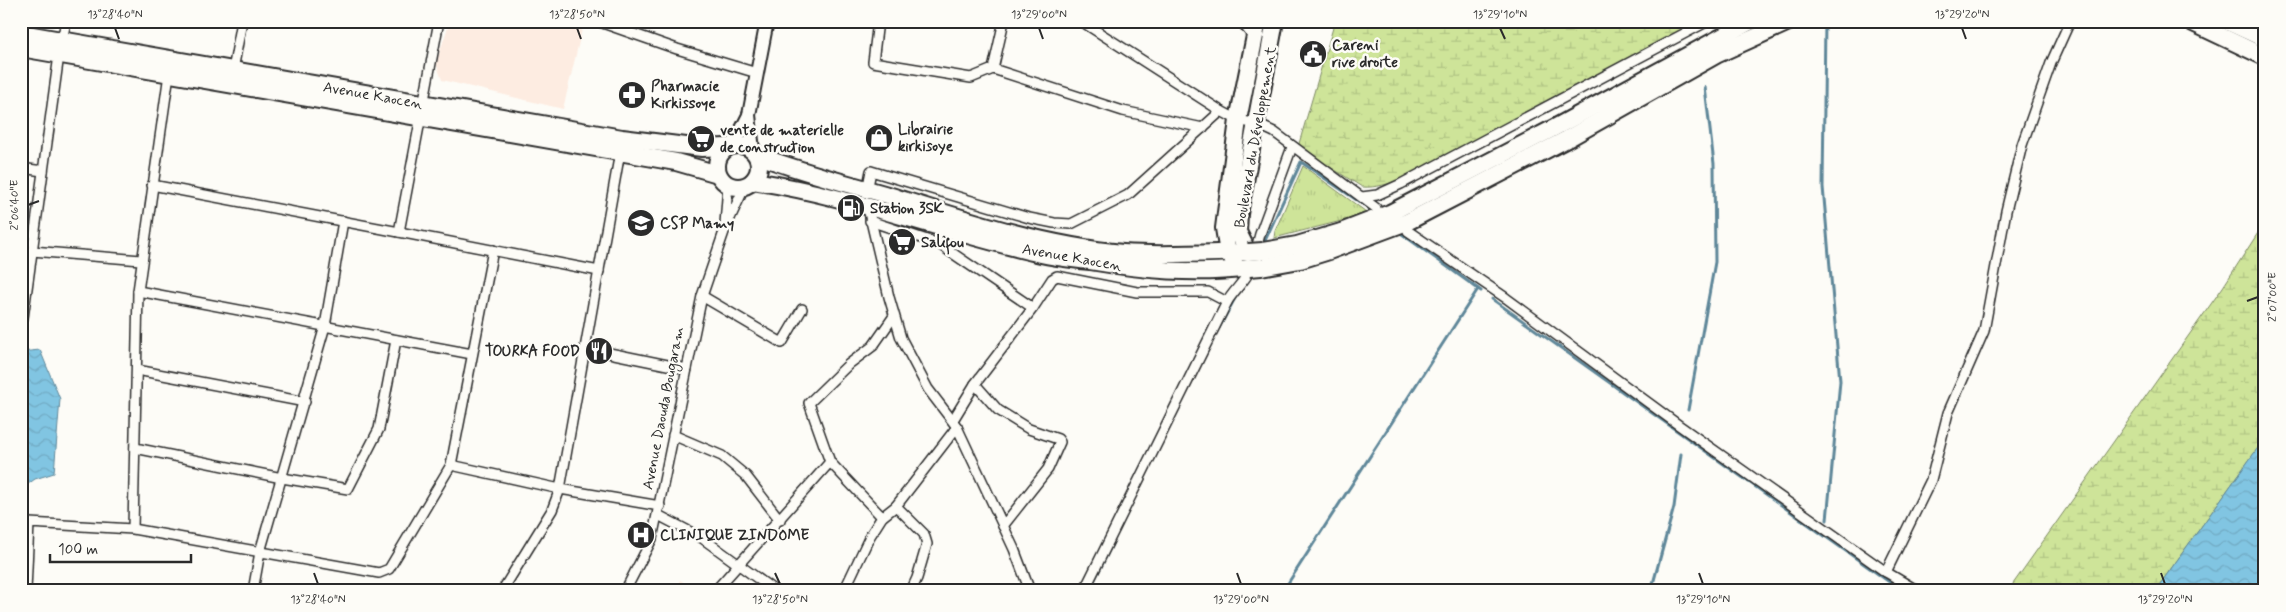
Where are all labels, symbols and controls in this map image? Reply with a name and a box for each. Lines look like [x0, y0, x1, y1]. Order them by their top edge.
text: 13°28'40"N [87, 7, 143, 23]
text: 13°28'50"N [549, 7, 605, 23]
text: 13°29'00"N [1011, 7, 1067, 23]
text: 13°29'10"N [1473, 7, 1527, 23]
text: 13°29'20"N [1934, 7, 1990, 23]
place label: Careni rive droite [1332, 36, 1398, 73]
public building icon: Careni rive droite [1298, 39, 1328, 69]
street label: Boulevard du Développement [1230, 45, 1282, 229]
street label: Avenue Kaocen [321, 77, 424, 115]
place label: Pharmacie Kirkissoye [651, 77, 720, 114]
pharmacy icon: Pharmacie Kirkissoye [617, 80, 647, 110]
place label: Librairie kirkisoye [898, 120, 954, 157]
place label: vente de materielle de construction [720, 121, 844, 158]
shop icon: Librairie kirkisoye [864, 123, 894, 153]
supermarket icon: vente de materielle de construction [686, 124, 716, 154]
text: 2°06'40"E [7, 179, 23, 231]
fuel station icon: Station 3SK [836, 193, 866, 223]
place label: Station 3SK [870, 199, 945, 219]
school or university icon: CSP Mamy [626, 208, 656, 238]
place label: CSP Mamy [660, 214, 734, 234]
supermarket icon: Salifou [887, 227, 917, 257]
place label: Salifou [921, 233, 964, 255]
street label: Avenue Kaocen [1020, 239, 1123, 277]
text: 2°07'00"E [2265, 272, 2281, 322]
street label: Avenue Daouda Bougaram [638, 325, 691, 492]
restaurant icon: TOURKA FOOD [584, 336, 614, 366]
place label: TOURKA FOOD [485, 342, 580, 362]
hospital icon: CLINIQUE ZINDOME [626, 520, 656, 550]
place label: CLINIQUE ZINDOME [660, 526, 810, 546]
scale bar [50, 532, 191, 564]
text: 100 m [58, 540, 98, 560]
text: 13°28'40"N [290, 592, 346, 608]
text: 13°28'50"N [752, 592, 808, 608]
text: 13°29'00"N [1213, 592, 1269, 608]
text: 13°29'10"N [1676, 592, 1730, 608]
text: 13°29'20"N [2137, 592, 2193, 608]

